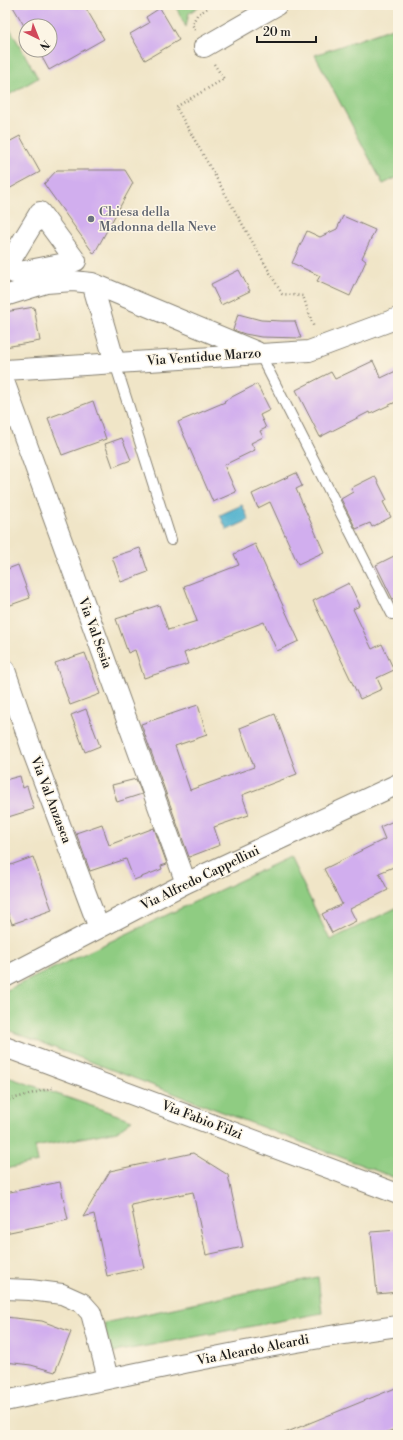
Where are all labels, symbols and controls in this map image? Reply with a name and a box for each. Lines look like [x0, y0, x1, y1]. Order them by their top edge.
north arrow [18, 18, 58, 58]
scale bar [257, 18, 316, 44]
text: 20 m [263, 25, 291, 40]
text: N [36, 36, 52, 53]
place label: Chiesa della Madonna della Neve [99, 204, 217, 235]
marker: Chiesa della Madonna della Neve [86, 214, 96, 224]
street label: Via Ventidue Marzo [145, 345, 262, 369]
street label: Via Val Sesia [74, 595, 115, 671]
street label: Via Val Anzasca [27, 753, 75, 846]
street label: Via Alfredo Cappellini [137, 842, 262, 914]
street label: Via Fabio Filzi [158, 1097, 245, 1143]
street label: Via Aleardo Aleardi [195, 1331, 310, 1369]

